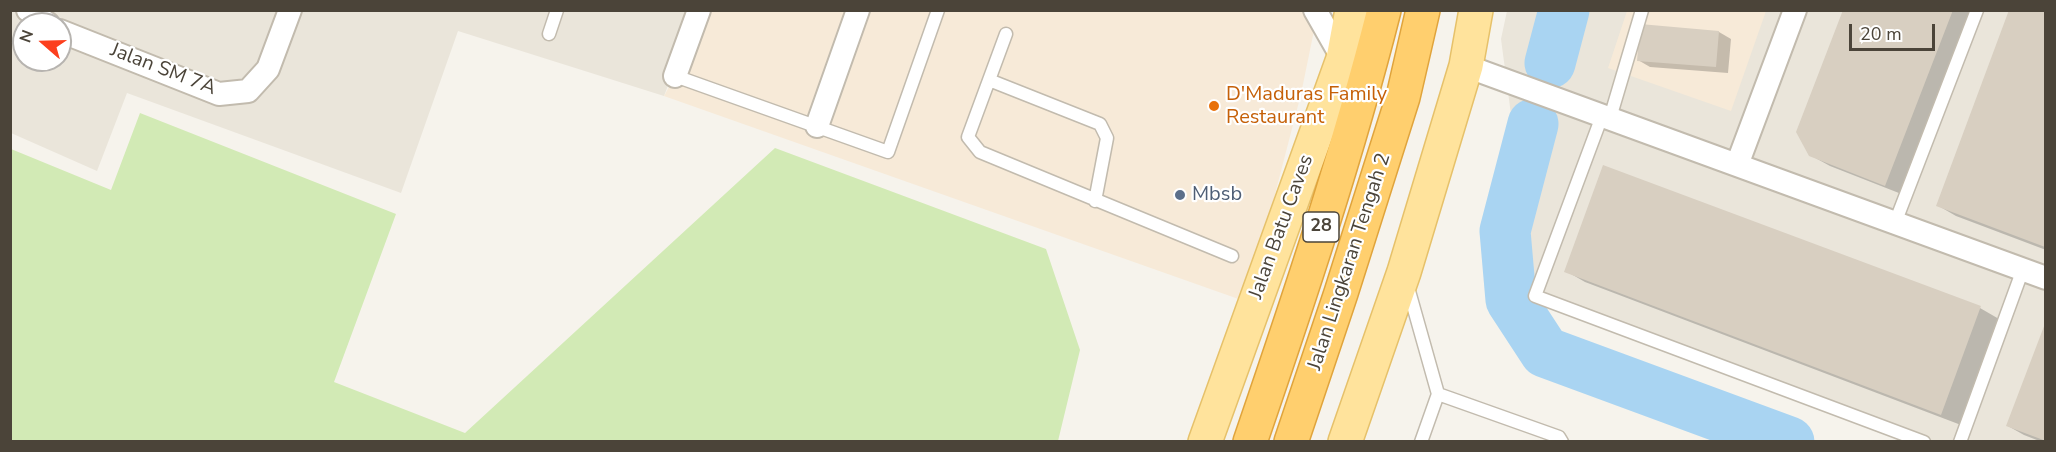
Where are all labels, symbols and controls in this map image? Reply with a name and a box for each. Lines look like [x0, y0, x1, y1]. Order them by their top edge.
north arrow [12, 12, 72, 72]
scale bar [1852, 12, 1938, 50]
text: 20 m [1860, 22, 1902, 46]
text: N [15, 27, 39, 46]
street label: Jalan SM 7A [107, 39, 219, 101]
place label: D'Maduras Family Restaurant [1226, 83, 1387, 130]
marker: D'Maduras Family Restaurant [1207, 99, 1221, 113]
street label: Jalan Lingkaran Tengah 2 [1304, 151, 1396, 373]
street label: Jalan Batu Caves [1245, 152, 1319, 302]
place label: Mbsb [1192, 183, 1242, 207]
marker: Mbsb [1173, 188, 1187, 202]
road number: 28 [1303, 212, 1339, 242]

